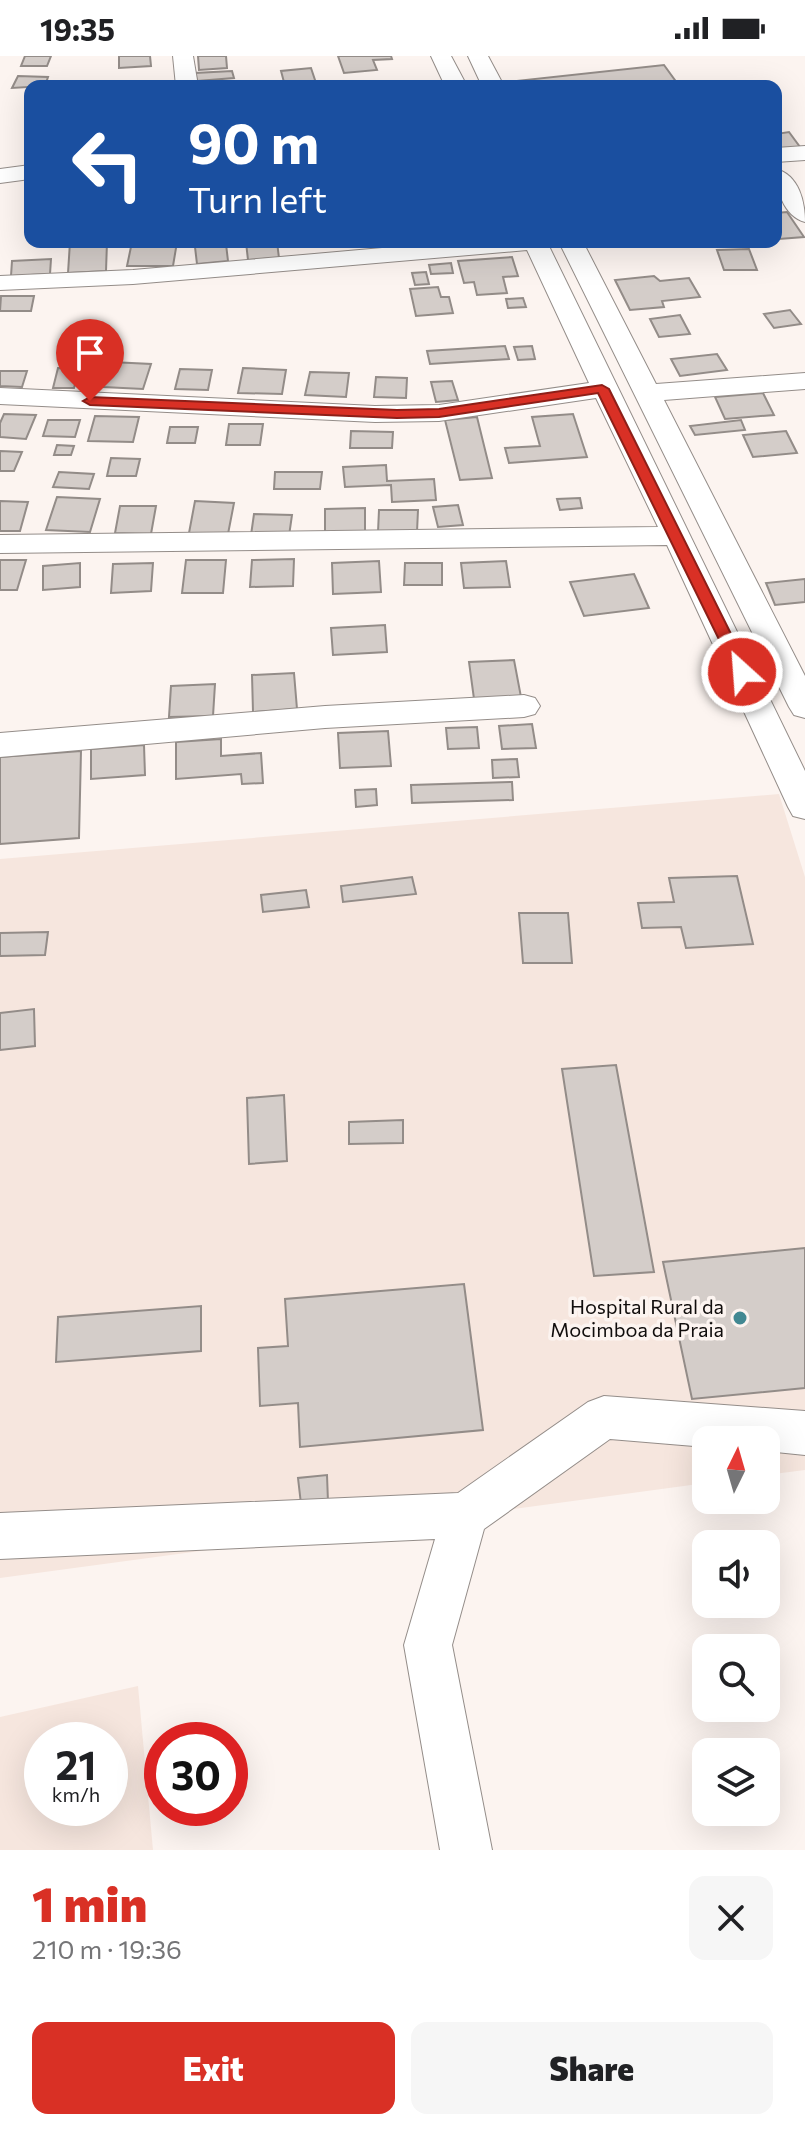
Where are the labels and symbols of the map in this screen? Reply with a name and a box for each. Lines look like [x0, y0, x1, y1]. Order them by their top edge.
pin [56, 319, 124, 401]
position arrow [700, 630, 784, 714]
place label: Hospital Rural da Mocimboa da Praia [550, 1294, 724, 1341]
marker: Hospital Rural da Mocimboa da Praia [731, 1309, 749, 1327]
north arrow [692, 1426, 780, 1514]
speed limit sign: 30 [144, 1722, 248, 1826]

